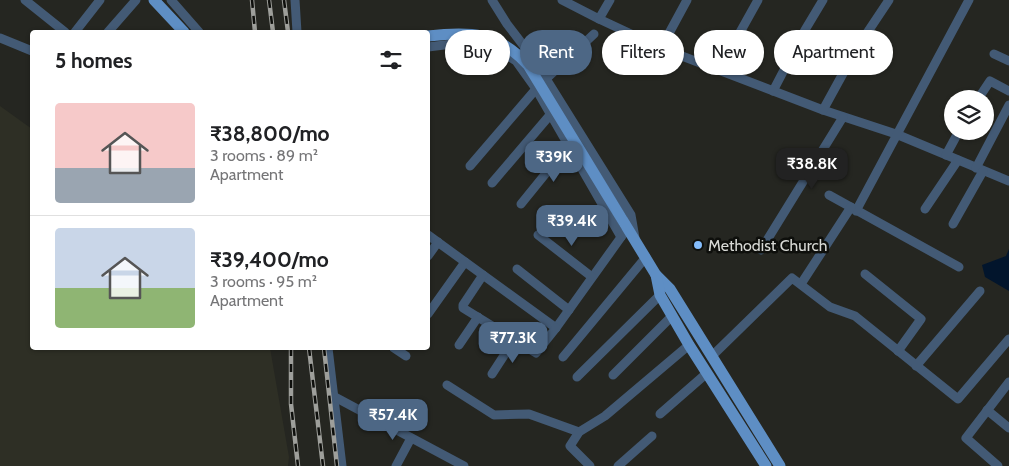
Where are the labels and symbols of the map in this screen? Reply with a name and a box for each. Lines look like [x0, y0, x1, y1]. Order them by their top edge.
pin: ₹39K [524, 140, 584, 183]
pin: ₹38.8K [771, 148, 853, 190]
pin: ₹39.4K [531, 204, 613, 247]
place label: Methodist Church [708, 236, 827, 255]
marker: Methodist Church [692, 239, 704, 251]
pin: ₹77.3K [472, 322, 554, 364]
pin: ₹57.4K [352, 398, 434, 441]

